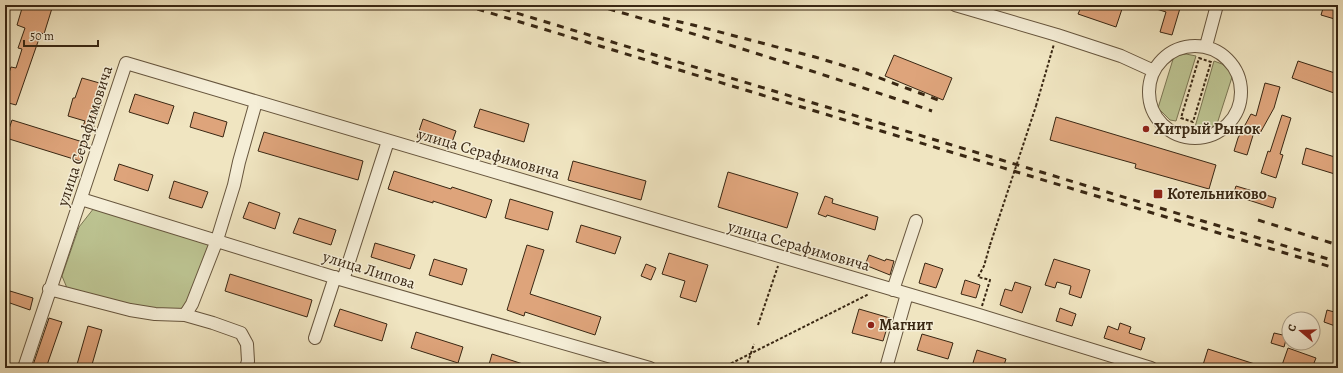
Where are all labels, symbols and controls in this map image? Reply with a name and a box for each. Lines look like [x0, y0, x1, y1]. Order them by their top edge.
scale bar [24, 22, 98, 48]
text: 50 m [30, 28, 54, 44]
street label: улица Серафимовича [52, 62, 118, 210]
place label: Хитрый Рынок [1154, 118, 1261, 140]
street label: улица Серафимовича [414, 123, 563, 185]
marker: Хитрый Рынок [1141, 124, 1151, 134]
place label: Котельниково [1167, 183, 1267, 205]
marker: Котельниково [1152, 188, 1164, 200]
street label: улица Серафимовича [724, 215, 873, 277]
street label: улица Липова [319, 245, 419, 295]
north arrow [1281, 311, 1321, 351]
place label: Магнит [879, 314, 934, 336]
marker: Магнит [866, 320, 876, 330]
text: С [1284, 322, 1300, 334]

